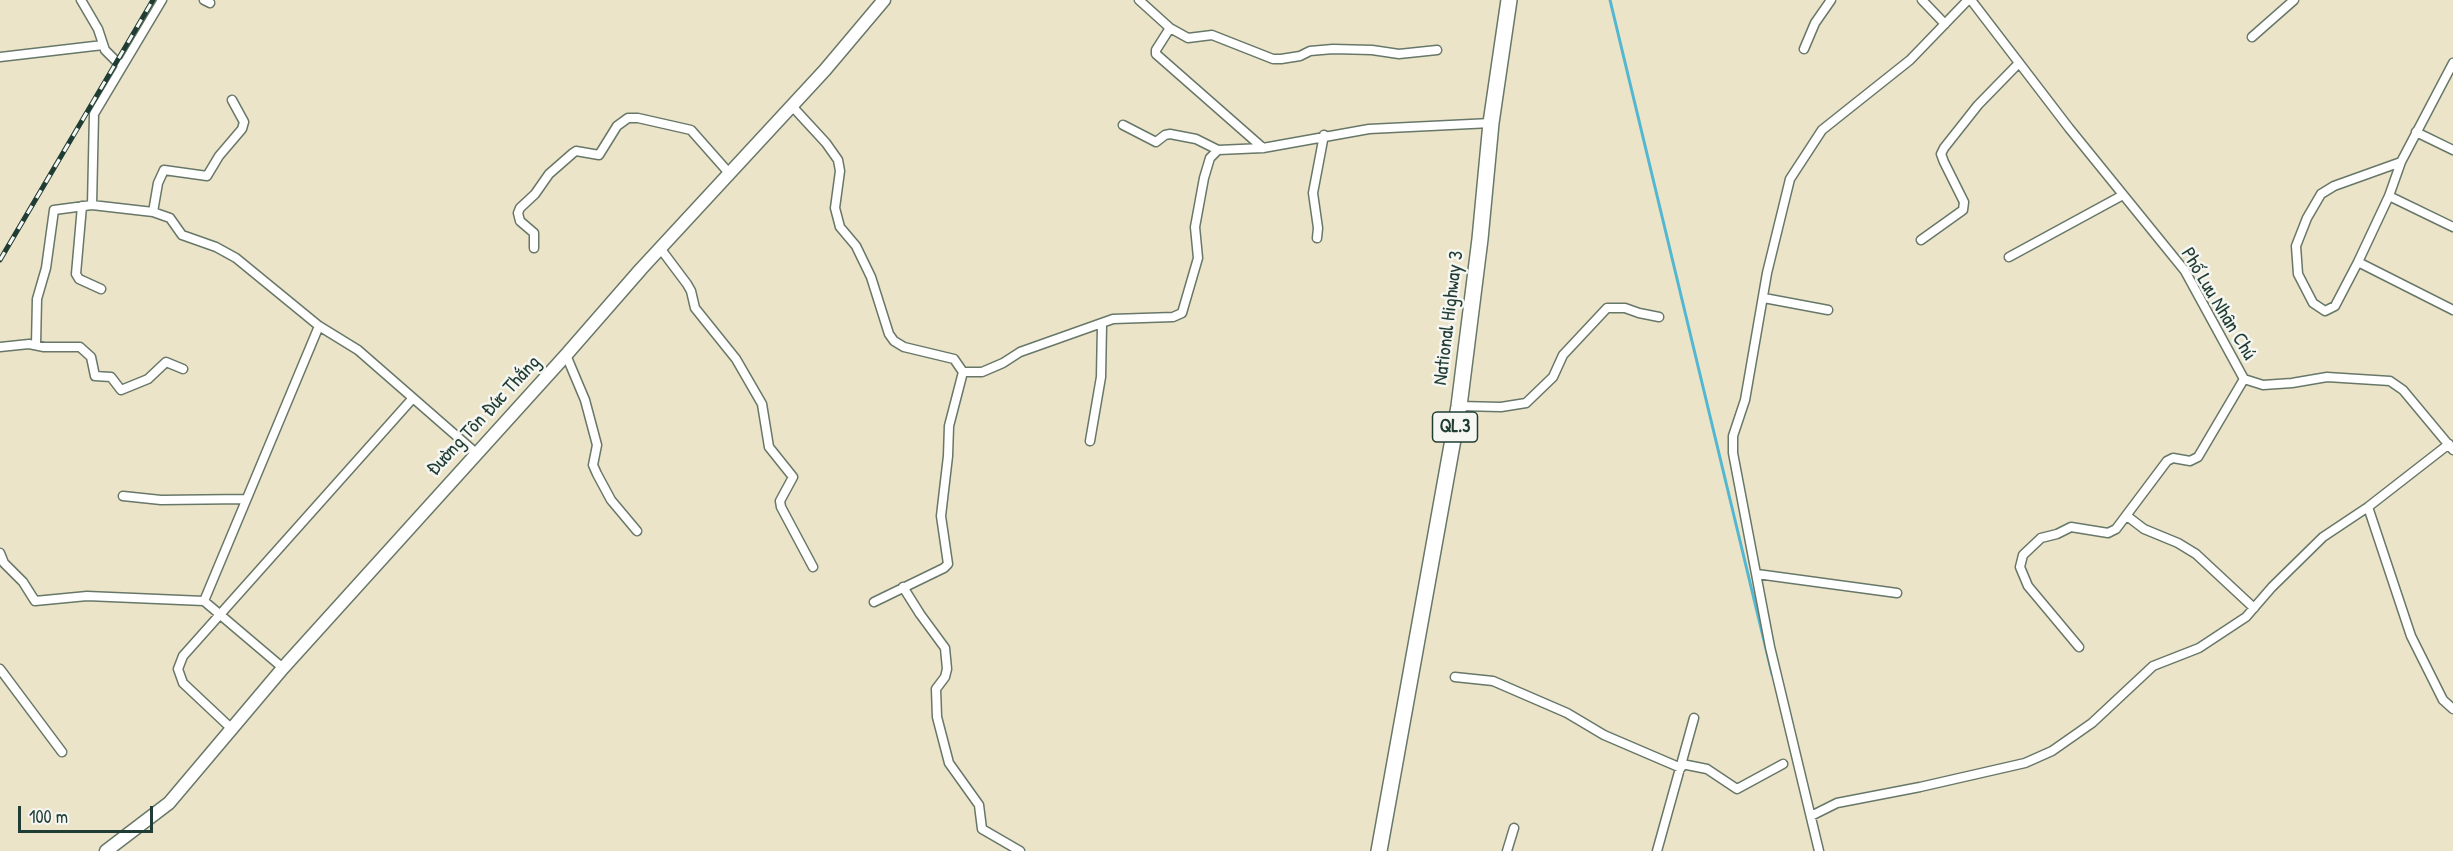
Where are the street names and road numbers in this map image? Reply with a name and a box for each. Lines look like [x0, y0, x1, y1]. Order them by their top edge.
street label: Phố Lưu Nhân Chú [2175, 244, 2261, 364]
street label: National Highway 3 [1429, 250, 1469, 386]
street label: Đường Tôn Đức Thắng [422, 351, 546, 481]
road number: QL.3 [1432, 412, 1478, 442]

